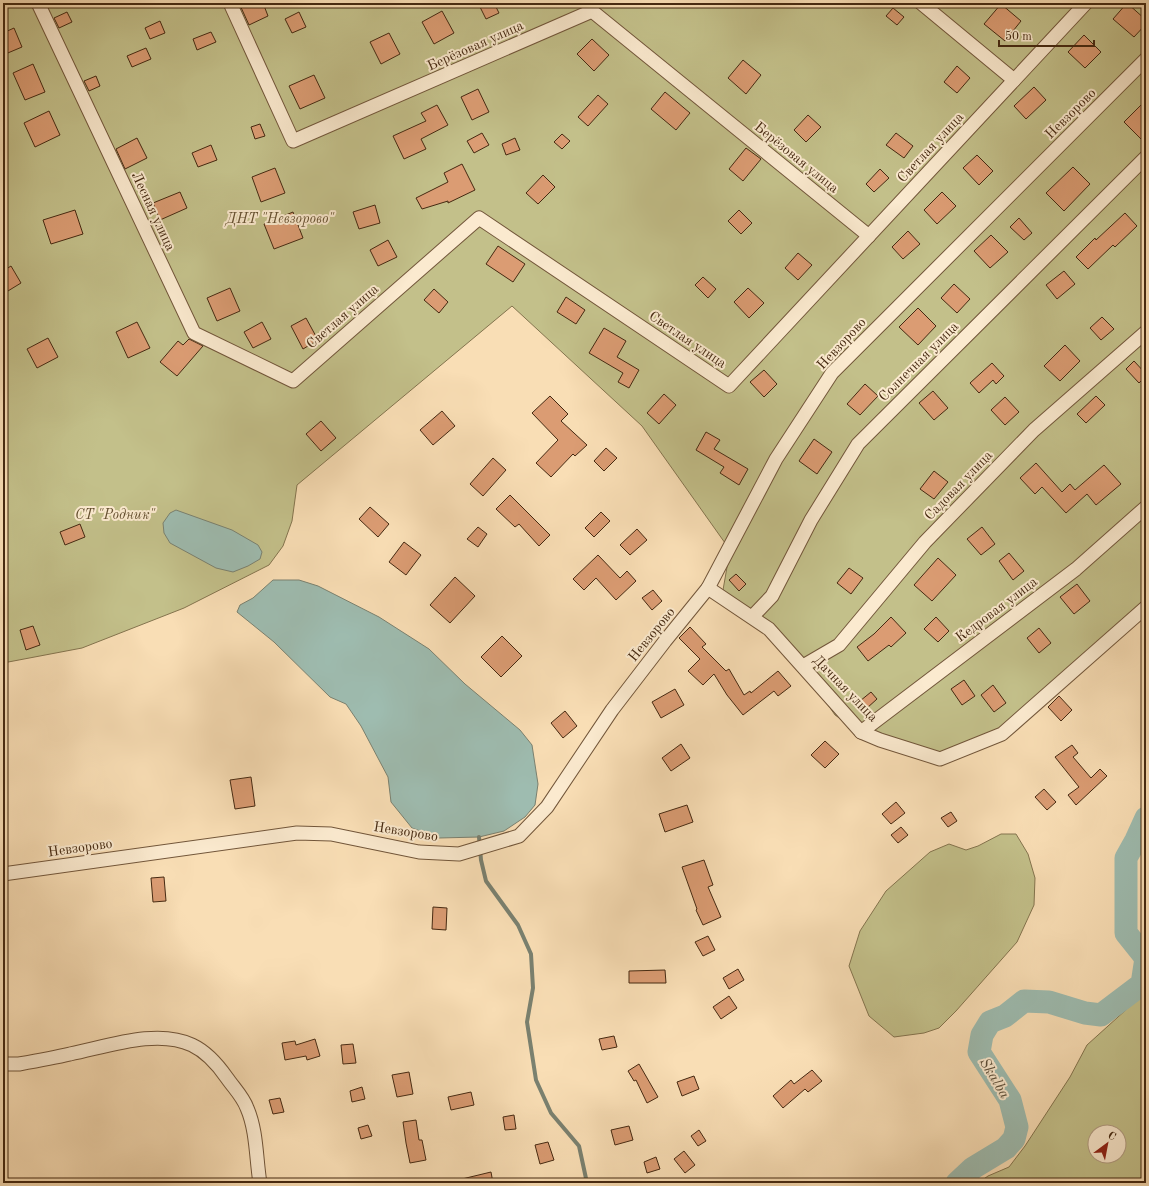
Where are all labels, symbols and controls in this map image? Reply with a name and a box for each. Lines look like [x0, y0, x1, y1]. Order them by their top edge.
street label: Берёзовая улица [425, 18, 526, 73]
scale bar [999, 22, 1094, 48]
text: 50 m [1005, 30, 1032, 43]
street label: Невзорово [1043, 86, 1099, 142]
street label: Светлая улица [895, 110, 967, 185]
street label: Берёзовая улица [752, 120, 841, 196]
street label: Лесная улица [129, 170, 177, 253]
park label: ДНТ "Невзорово" [224, 212, 334, 227]
street label: Светлая улица [304, 282, 381, 352]
street label: Светлая улица [646, 309, 729, 371]
street label: Невзорово [814, 315, 869, 372]
street label: Солнечная улица [876, 319, 961, 404]
street label: Садовая улица [922, 448, 995, 523]
park label: СТ "Родник" [75, 508, 156, 522]
street label: Кедровая улица [953, 575, 1040, 645]
street label: Невзорово [626, 605, 678, 664]
street label: Дачная улица [810, 653, 880, 724]
street label: Невзорово [373, 820, 439, 844]
street label: Невзорово [47, 837, 113, 859]
water label: Skalba [976, 1056, 1012, 1102]
north arrow [1087, 1124, 1127, 1164]
text: С [1106, 1130, 1117, 1143]

